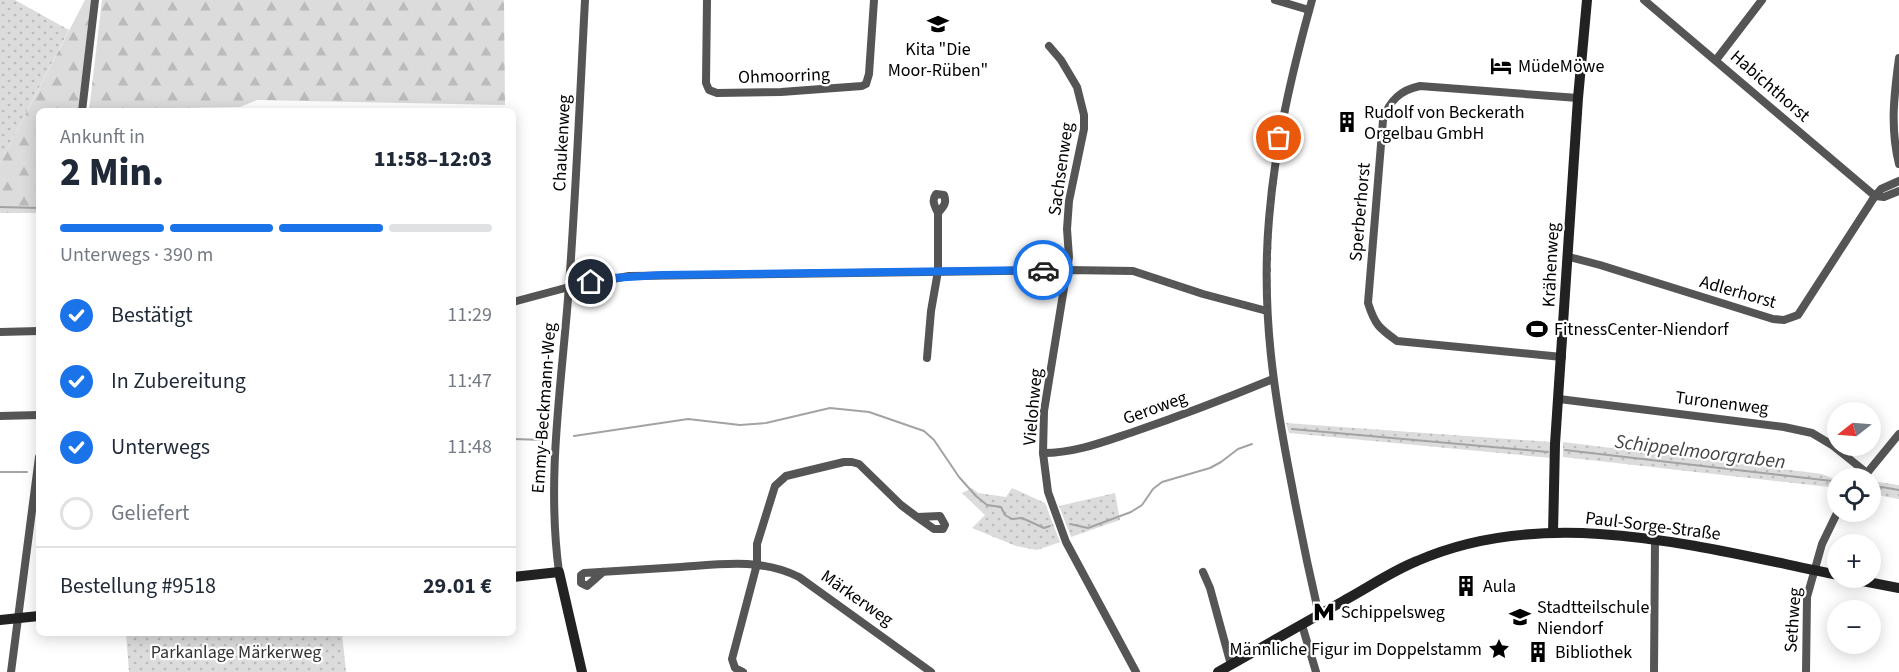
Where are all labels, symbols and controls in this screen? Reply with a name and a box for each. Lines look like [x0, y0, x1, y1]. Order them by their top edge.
school or university icon: Kita "Die Moor-Rüben" [926, 12, 950, 36]
place label: Kita "Die Moor-Rüben" [888, 37, 988, 83]
street label: Habichthorst [1725, 44, 1815, 128]
hotel icon: MüdeMöwe [1489, 54, 1513, 78]
place label: MüdeMöwe [1518, 54, 1604, 79]
street label: Ohmoorring [738, 62, 830, 90]
street label: Chaukenweg [547, 94, 577, 192]
place label: Rudolf von Beckerath Orgelbau GmbH [1364, 100, 1525, 146]
building icon: Rudolf von Beckerath Orgelbau GmbH [1335, 110, 1359, 134]
pin [1253, 112, 1304, 163]
street label: Sachsenweg [1042, 121, 1080, 217]
icon: bag [1262, 121, 1295, 154]
text: Ankunft in [60, 123, 145, 151]
text: 11:58–12:03 [374, 143, 492, 175]
text: 2 Min. [60, 145, 164, 201]
street label: Sperberhorst [1343, 162, 1377, 262]
street label: Krähenweg [1536, 222, 1566, 308]
courier [1013, 240, 1073, 300]
text: Unterwegs · 390 m [60, 241, 213, 269]
icon: car [1027, 254, 1060, 287]
pin [565, 256, 616, 307]
icon: home [574, 265, 607, 298]
street label: Adlerhorst [1697, 269, 1779, 315]
icon: check [60, 299, 93, 332]
text: Bestätigt [111, 299, 193, 331]
text: 11:29 [447, 301, 492, 329]
sports icon: FitnessCenter-Niendorf [1525, 317, 1549, 341]
place label: FitnessCenter-Niendorf [1554, 317, 1729, 342]
street label: Emmy-Beckmann-Weg [526, 322, 562, 494]
icon: check [60, 365, 93, 398]
text: In Zubereitung [111, 365, 246, 397]
text: 11:47 [447, 367, 492, 395]
street label: Vielohweg [1017, 367, 1049, 447]
street label: Geroweg [1119, 385, 1191, 431]
street label: Turonenweg [1674, 385, 1770, 421]
north arrow [1827, 402, 1881, 456]
map controls [1827, 402, 1881, 654]
water label: Schippelmoorgraben [1613, 428, 1787, 476]
icon: check [60, 431, 93, 464]
text: Unterwegs [111, 431, 210, 463]
text: 11:48 [447, 433, 492, 461]
button: locate [1827, 468, 1881, 522]
text: Geliefert [111, 497, 190, 529]
street label: Paul-Sorge-Straße [1584, 505, 1722, 547]
button: + [1827, 534, 1881, 588]
street label: Märkerweg [816, 564, 898, 632]
text: Bestellung #9518 [60, 570, 216, 602]
text: 29.01 € [423, 570, 492, 602]
building icon: Aula [1454, 574, 1478, 598]
place label: Aula [1483, 574, 1516, 599]
street label: Sethweg [1778, 587, 1808, 653]
place label: Stadtteilschule Niendorf [1537, 595, 1649, 641]
metro station icon: Schippelsweg [1312, 600, 1336, 624]
place label: Schippelsweg [1341, 600, 1445, 625]
button: − [1827, 600, 1881, 654]
school or university icon: Stadtteilschule Niendorf [1508, 605, 1532, 629]
place label: Männliche Figur im Doppelstamm [1230, 637, 1482, 662]
place icon: Männliche Figur im Doppelstamm [1487, 637, 1511, 661]
park label: Parkanlage Märkerweg [151, 640, 321, 665]
building icon: Bibliothek [1526, 640, 1550, 664]
place label: Bibliothek [1555, 640, 1632, 665]

